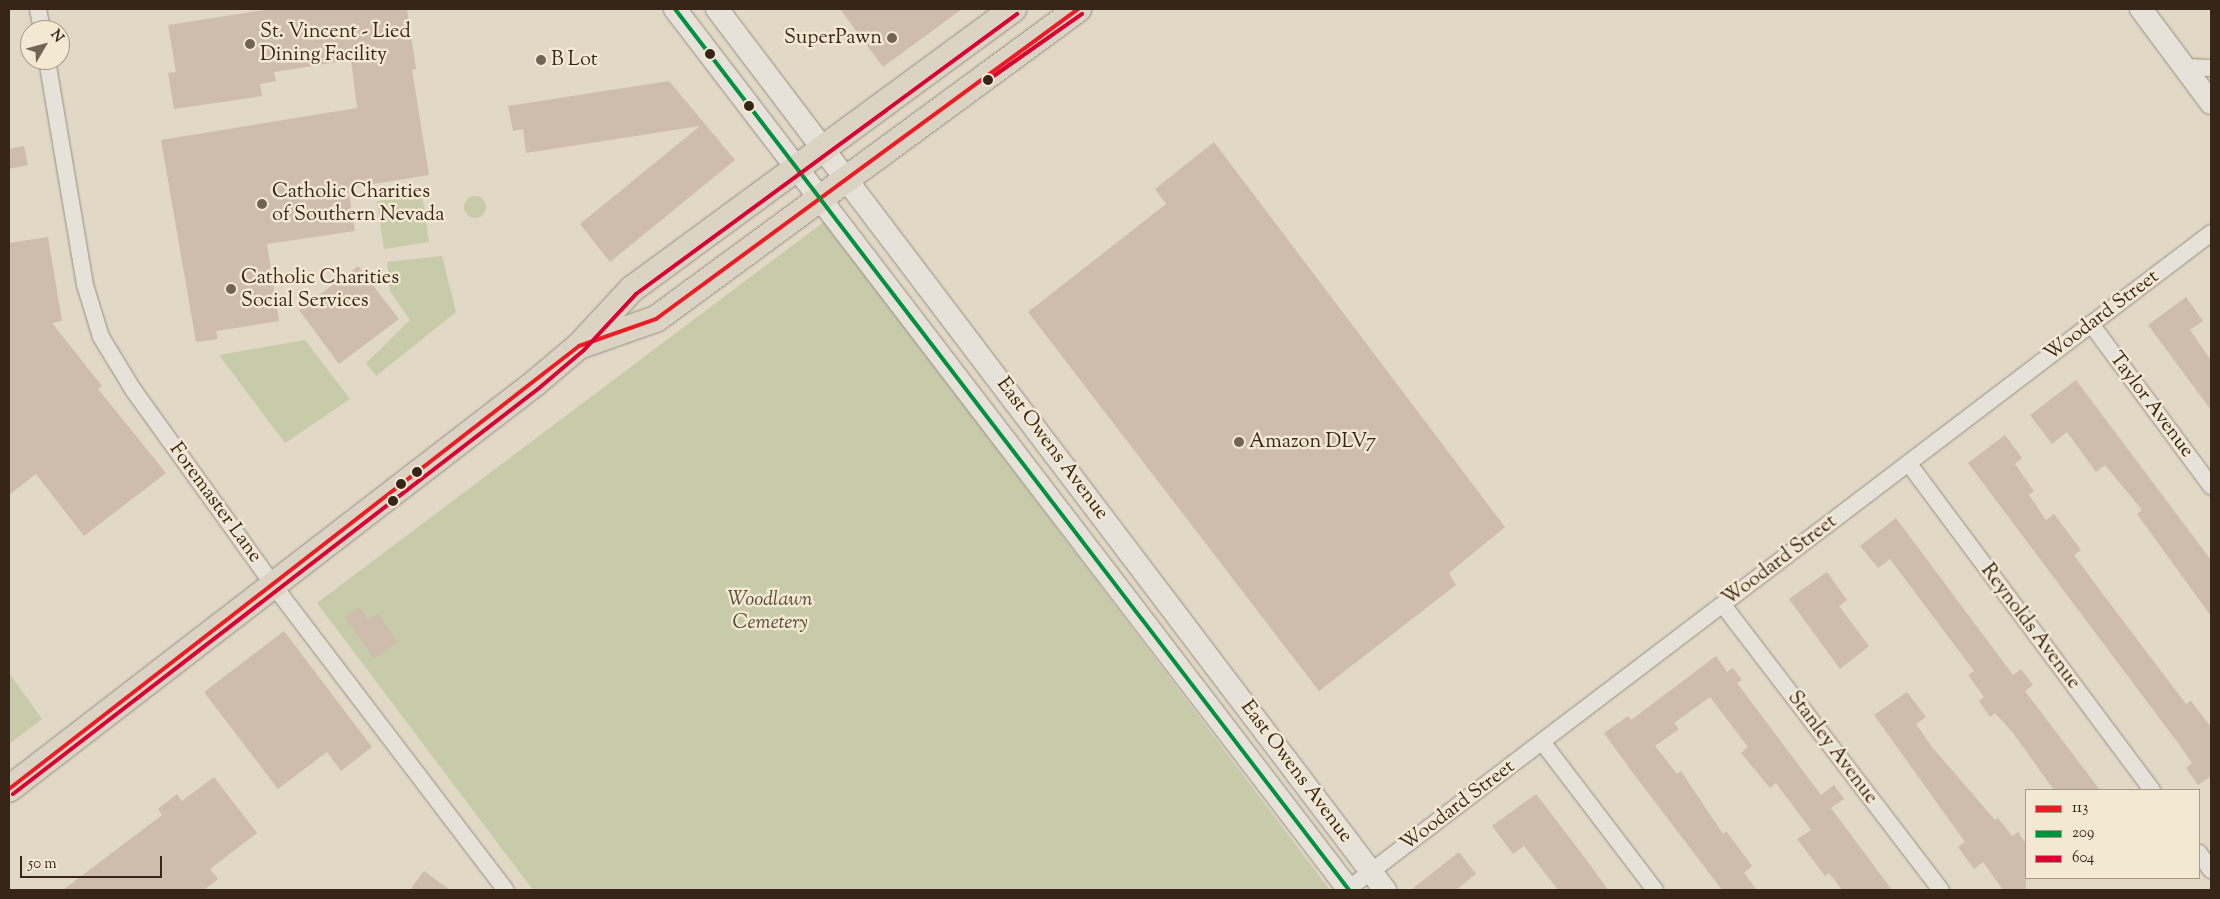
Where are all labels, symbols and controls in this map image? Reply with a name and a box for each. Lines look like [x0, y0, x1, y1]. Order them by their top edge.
north arrow [20, 20, 70, 70]
place label: St. Vincent - Lied Dining Facility [260, 21, 411, 68]
text: N [45, 26, 68, 47]
place label: SuperPawn [784, 26, 882, 50]
marker: SuperPawn [886, 32, 898, 44]
marker: St. Vincent - Lied Dining Facility [244, 38, 256, 50]
place label: B Lot [551, 48, 598, 72]
unlabelled marker [705, 49, 715, 59]
marker: B Lot [535, 54, 547, 66]
unlabelled marker [983, 75, 993, 85]
unlabelled marker [744, 101, 754, 111]
place label: Catholic Charities of Southern Nevada [272, 180, 444, 227]
marker: Catholic Charities of Southern Nevada [256, 198, 268, 210]
street label: Woodard Street [2040, 265, 2164, 367]
place label: Catholic Charities Social Services [241, 266, 399, 313]
marker: Catholic Charities Social Services [225, 283, 237, 295]
street label: Taylor Avenue [2104, 347, 2198, 463]
street label: East Owens Avenue [991, 373, 1113, 525]
place label: Amazon DLV7 [1249, 430, 1376, 454]
marker: Amazon DLV7 [1233, 436, 1245, 448]
street label: Foremaster Lane [163, 438, 267, 568]
unlabelled marker [412, 467, 422, 477]
unlabelled marker [396, 479, 406, 489]
unlabelled marker [388, 496, 398, 506]
street label: Woodard Street [1718, 510, 1842, 612]
street label: Reynolds Avenue [1975, 560, 2085, 694]
park label: Woodlawn Cemetery [727, 588, 813, 635]
street label: Stanley Avenue [1782, 687, 1882, 809]
street label: East Owens Avenue [1235, 696, 1357, 848]
street label: Woodard Street [1396, 755, 1520, 857]
legend [2025, 789, 2200, 879]
text: 113 [2072, 798, 2088, 819]
text: 209 [2072, 823, 2094, 844]
scale bar [22, 846, 165, 878]
text: 604 [2072, 848, 2094, 869]
text: 50 m [28, 854, 57, 875]

